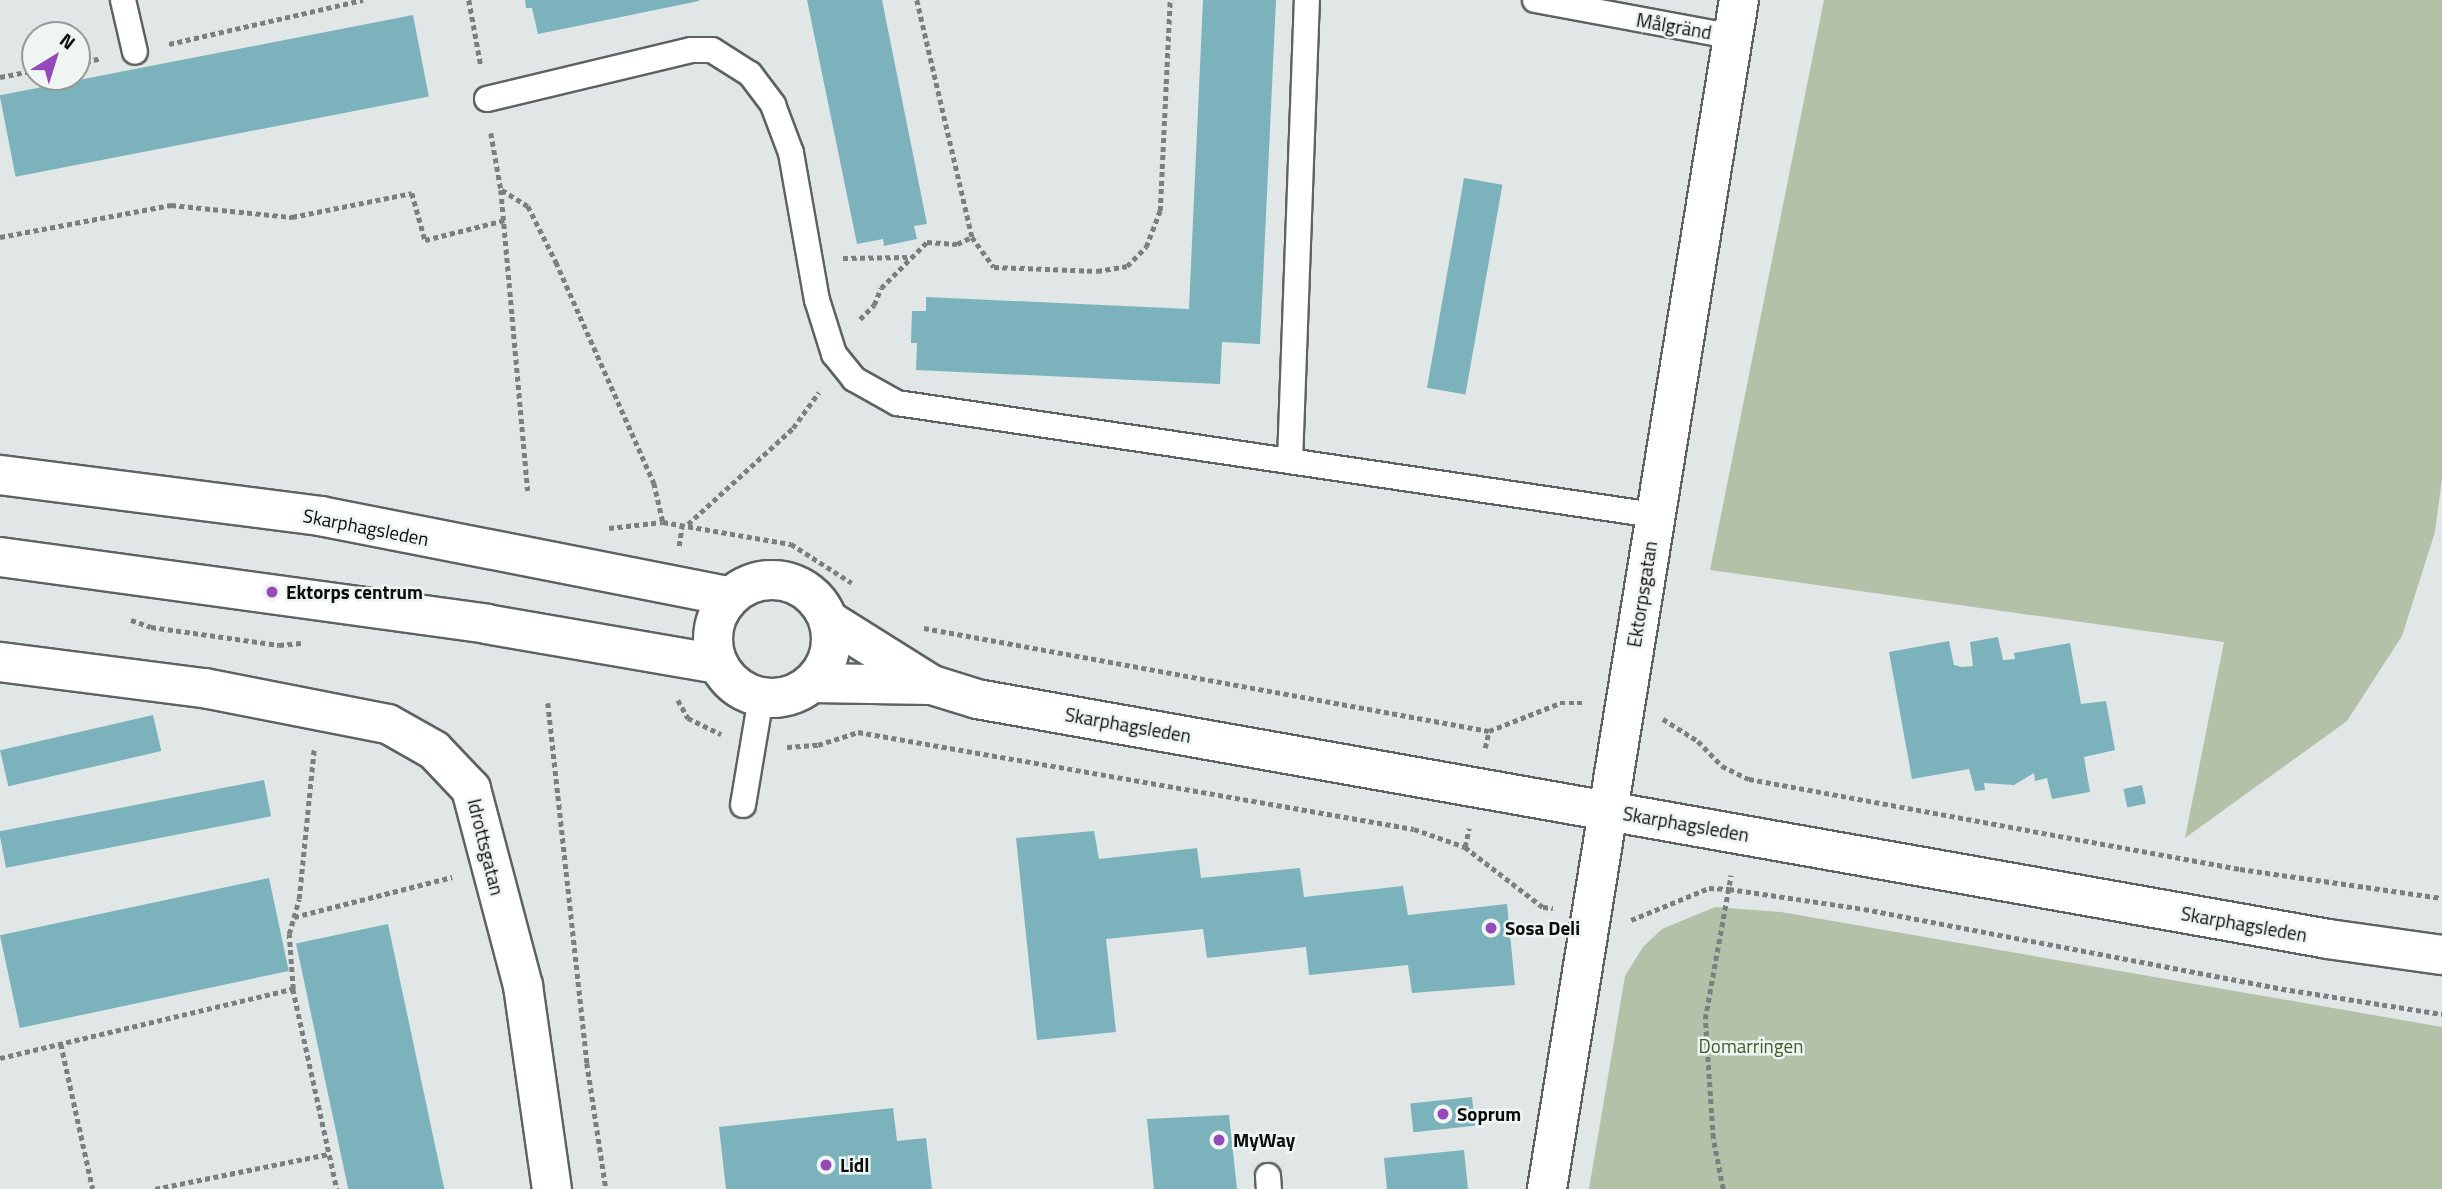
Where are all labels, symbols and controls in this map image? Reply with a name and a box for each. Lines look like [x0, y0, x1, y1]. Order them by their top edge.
street label: Målgränd [1635, 8, 1713, 44]
north arrow [21, 21, 91, 91]
text: N [54, 25, 82, 56]
street label: Skarphagsleden [301, 504, 431, 550]
street label: Ektorpsgatan [1622, 539, 1662, 649]
place label: Ektorps centrum [286, 581, 423, 603]
marker: Ektorps centrum [264, 584, 280, 600]
street label: Skarphagsleden [1063, 703, 1193, 747]
street label: Idrottsgatan [463, 796, 509, 898]
street label: Skarphagsleden [1621, 802, 1751, 846]
street label: Skarphagsleden [2179, 902, 2309, 946]
place label: Sosa Deli [1505, 917, 1580, 939]
marker: Sosa Deli [1483, 920, 1499, 936]
park label: Domarringen [1699, 1035, 1803, 1057]
place label: Soprum [1457, 1103, 1521, 1125]
marker: Soprum [1435, 1106, 1451, 1122]
place label: MyWay [1233, 1129, 1295, 1151]
marker: MyWay [1211, 1132, 1227, 1148]
place label: Lidl [840, 1154, 869, 1176]
marker: Lidl [818, 1157, 834, 1173]

